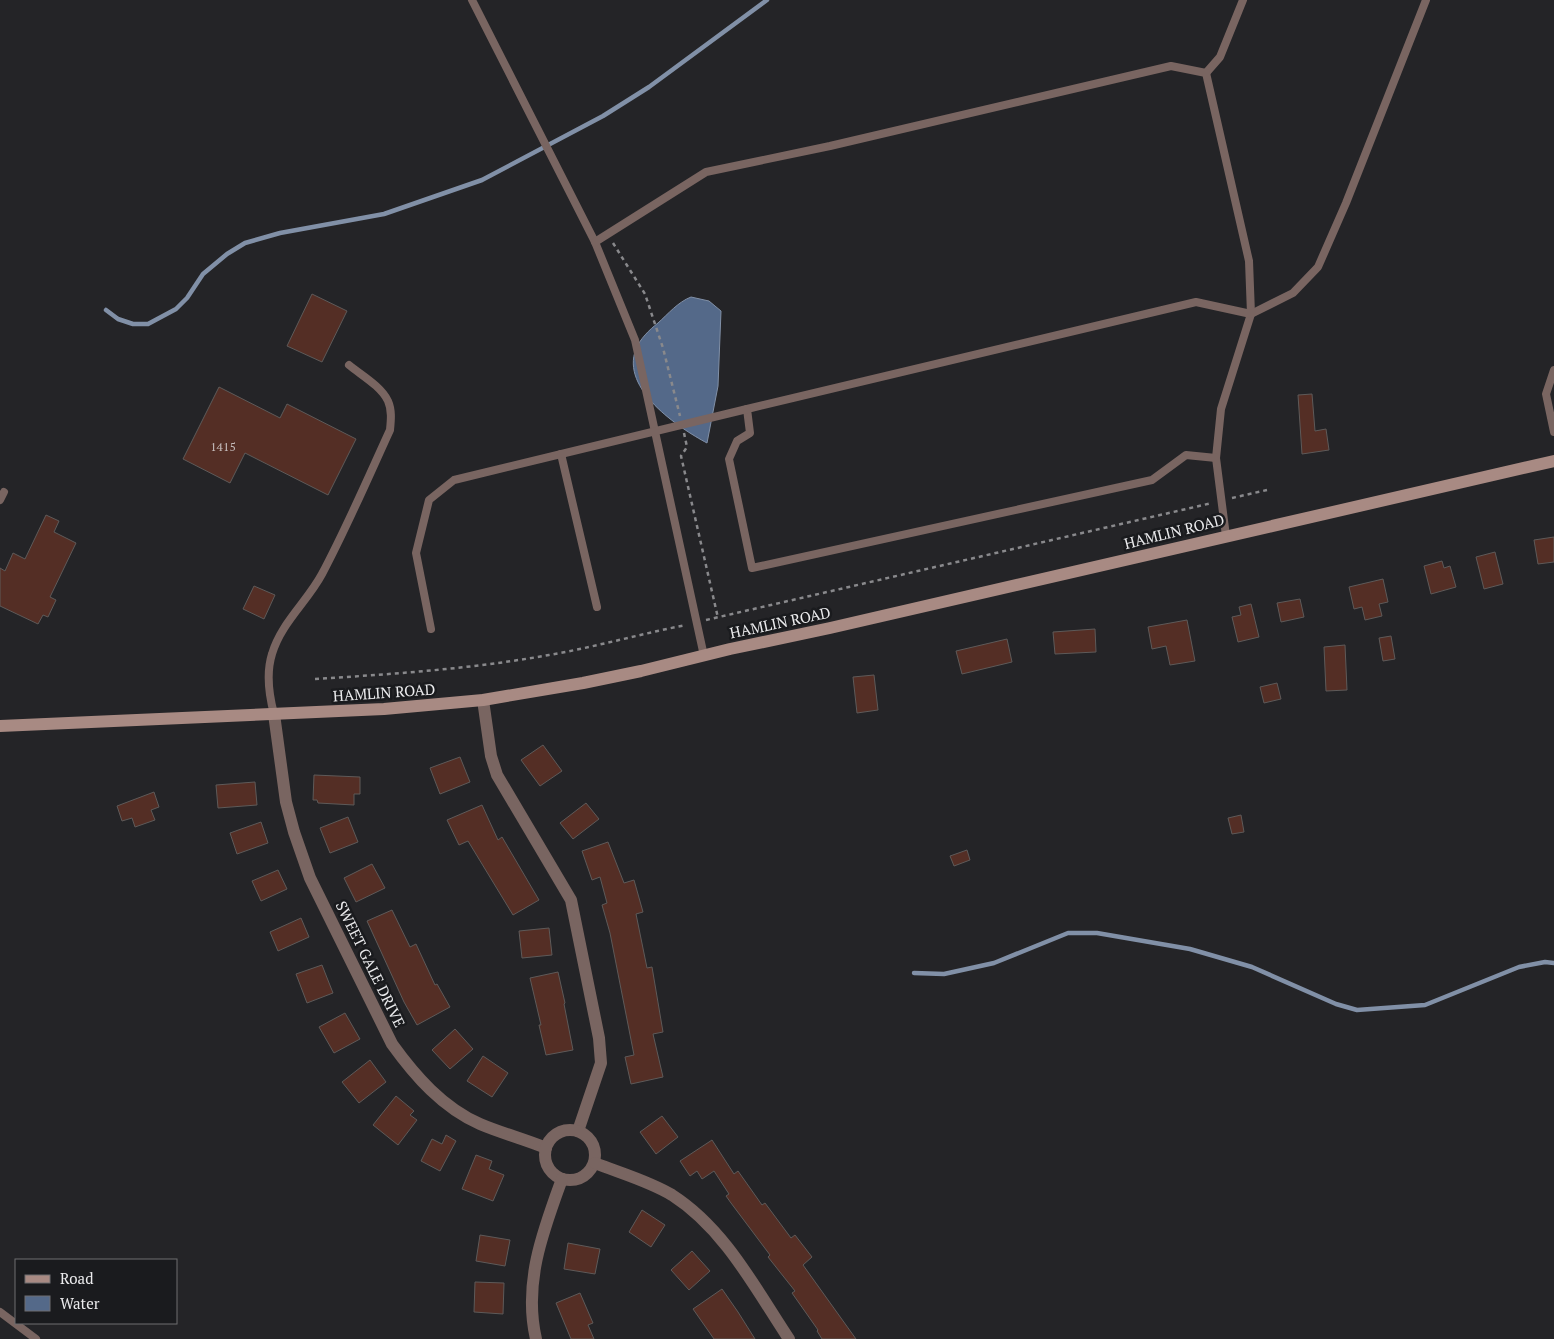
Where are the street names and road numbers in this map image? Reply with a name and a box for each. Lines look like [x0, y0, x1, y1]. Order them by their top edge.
street label: HAMLIN ROAD [1122, 509, 1226, 553]
street label: HAMLIN ROAD [728, 602, 832, 642]
street label: HAMLIN ROAD [332, 678, 436, 706]
street label: SWEET GALE DRIVE [332, 898, 410, 1030]

